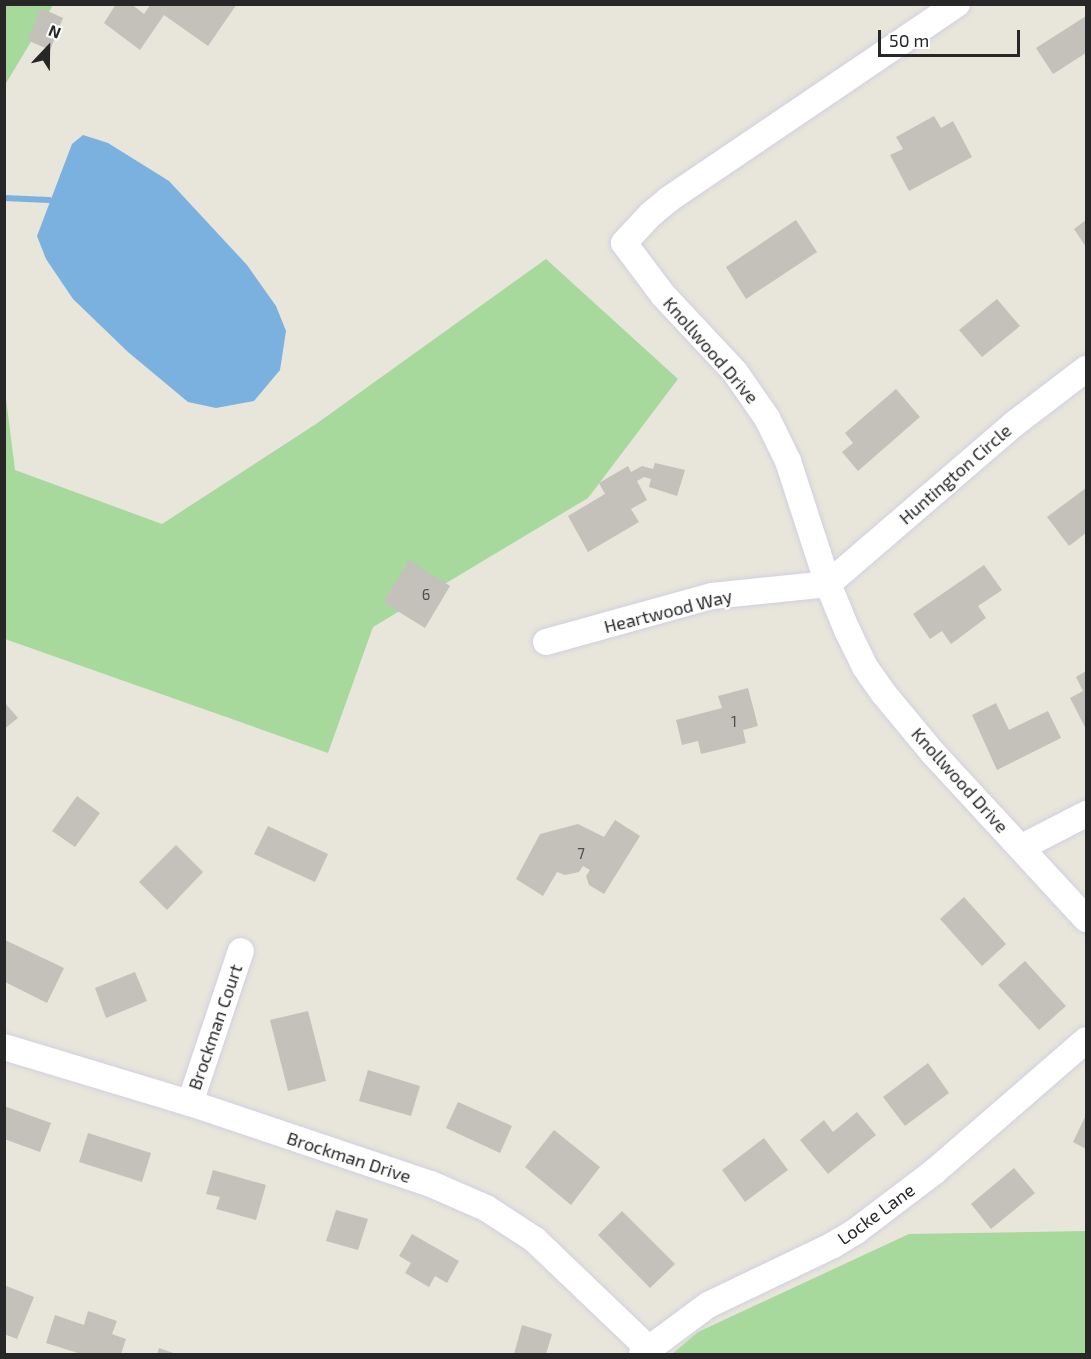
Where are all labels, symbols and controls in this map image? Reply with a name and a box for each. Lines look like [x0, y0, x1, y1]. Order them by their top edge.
north arrow [18, 18, 78, 78]
scale bar [881, 18, 1024, 56]
text: N [46, 20, 64, 42]
text: 50 m [889, 29, 929, 51]
street label: Knollwood Drive [659, 292, 763, 408]
street label: Huntington Circle [894, 419, 1016, 529]
street label: Heartwood Way [602, 585, 734, 637]
house number: 6 [422, 586, 430, 604]
house number: 1 [731, 713, 737, 731]
street label: Knollwood Drive [907, 723, 1013, 837]
house number: 7 [577, 845, 585, 863]
street label: Brockman Court [183, 961, 247, 1093]
street label: Brockman Drive [284, 1127, 414, 1187]
street label: Locke Lane [833, 1179, 919, 1249]

